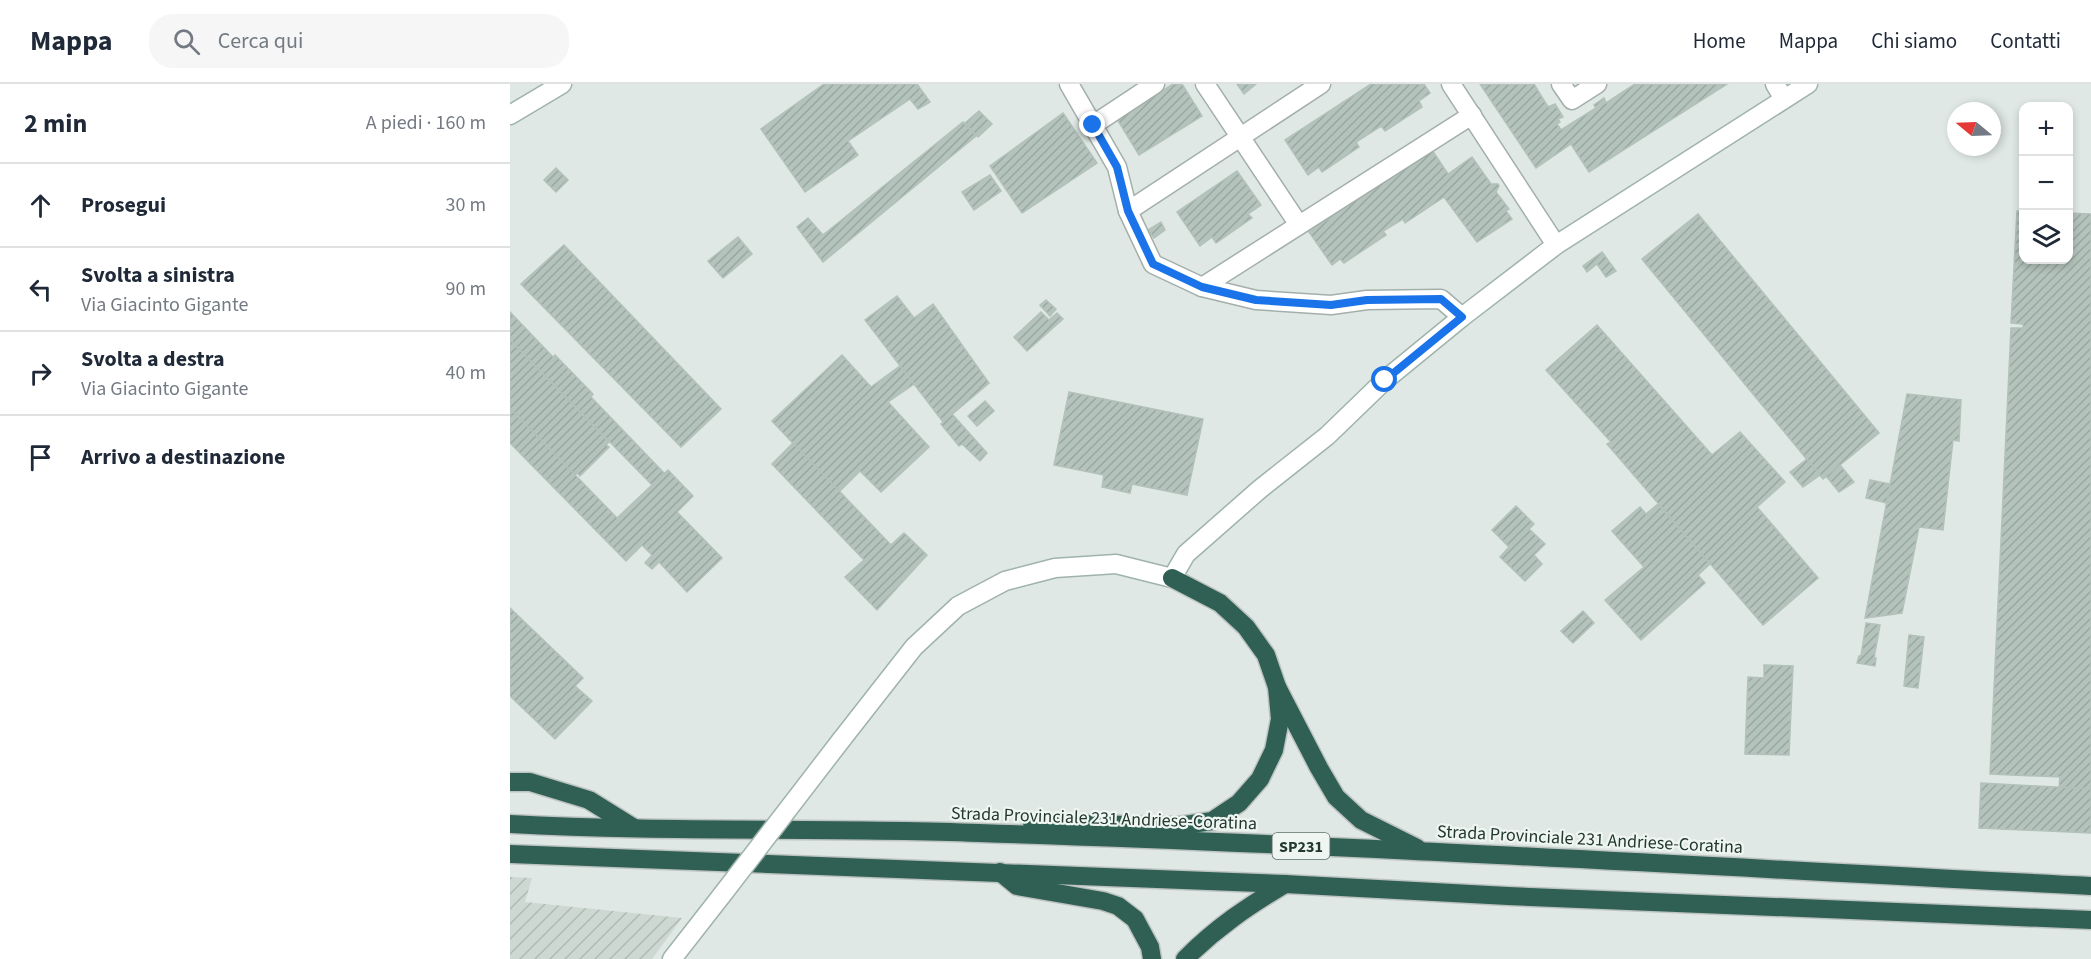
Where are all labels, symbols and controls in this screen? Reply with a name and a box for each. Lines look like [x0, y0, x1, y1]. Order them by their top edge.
search box [149, 14, 569, 68]
text: Mappa [30, 21, 113, 61]
icon: search [170, 25, 203, 58]
text: Cerca qui [218, 25, 303, 57]
text: Home [1693, 26, 1746, 56]
text: Mappa [1779, 26, 1838, 56]
text: Chi siamo [1871, 26, 1957, 56]
text: Contatti [1990, 26, 2061, 56]
north arrow [1947, 102, 2001, 156]
map controls [2019, 102, 2073, 264]
button: + [2019, 102, 2073, 156]
text: 2 min [24, 105, 87, 142]
text: A piedi · 160 m [366, 109, 486, 137]
route end [1079, 111, 1105, 137]
button: − [2019, 156, 2073, 210]
icon: ahead [24, 189, 57, 222]
text: Prosegui [81, 189, 166, 221]
text: 30 m [446, 191, 486, 219]
button: layers [2019, 210, 2073, 264]
text: Svolta a sinistra [81, 259, 235, 291]
icon: left [24, 273, 57, 306]
text: 90 m [446, 275, 486, 303]
text: Via Giacinto Gigante [81, 291, 248, 319]
text: Svolta a destra [81, 343, 225, 375]
icon: right [24, 357, 57, 390]
text: 40 m [446, 359, 486, 387]
route start [1371, 366, 1397, 392]
text: Via Giacinto Gigante [81, 375, 248, 403]
icon: arrive [24, 441, 57, 474]
text: Arrivo a destinazione [81, 441, 286, 473]
street label: Strada Provinciale 231 Andriese-Coratina [950, 801, 1257, 836]
street label: Strada Provinciale 231 Andriese-Coratina [1436, 819, 1744, 860]
road number: SP231 [1272, 833, 1330, 859]

